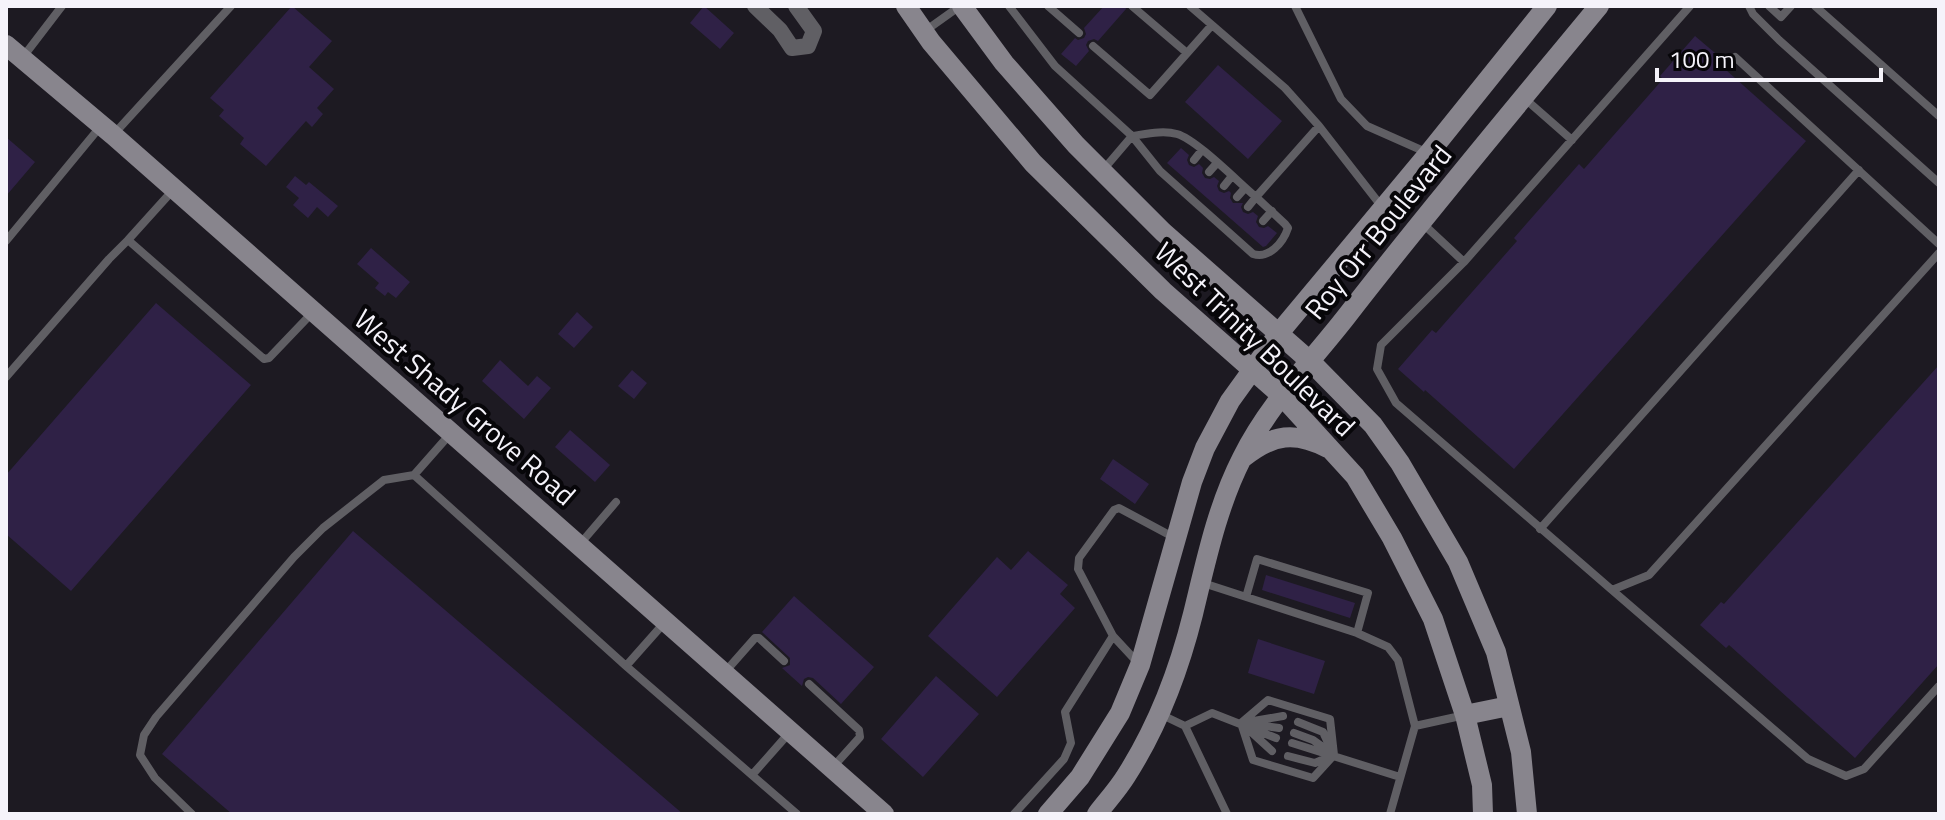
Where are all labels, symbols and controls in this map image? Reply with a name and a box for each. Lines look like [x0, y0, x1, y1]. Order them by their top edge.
scale bar [1657, 32, 1881, 82]
text: 100 m [1669, 41, 1735, 77]
street label: Roy Orr Boulevard [1294, 135, 1462, 328]
street label: West Trinity Boulevard [1145, 231, 1366, 446]
street label: West Shady Grove Road [345, 298, 586, 515]

